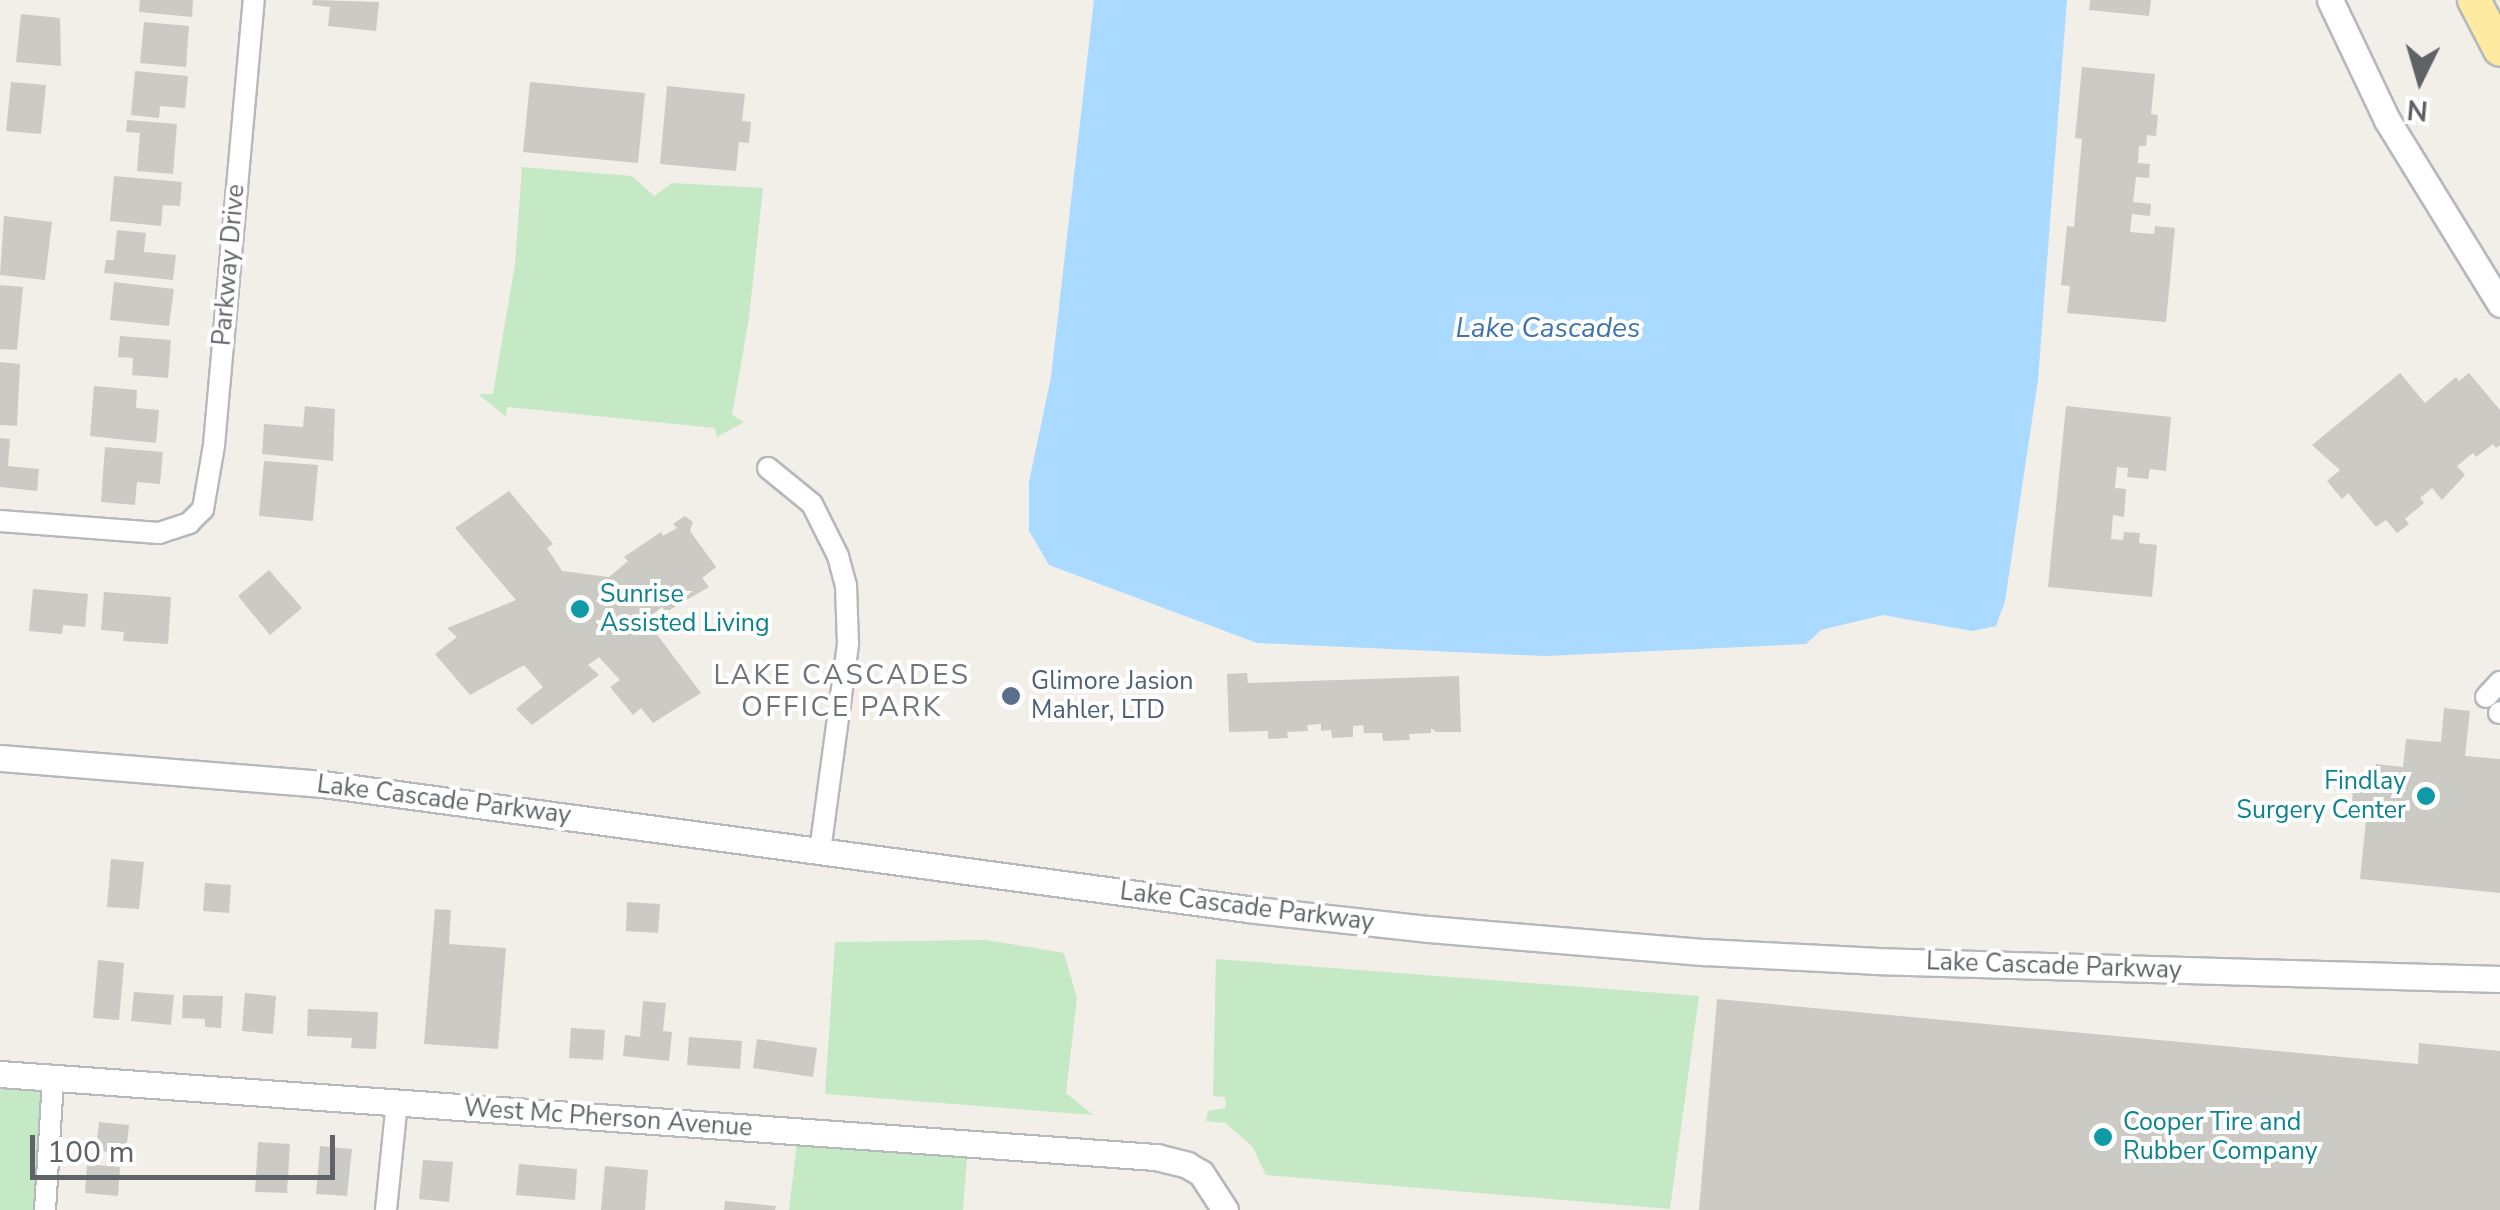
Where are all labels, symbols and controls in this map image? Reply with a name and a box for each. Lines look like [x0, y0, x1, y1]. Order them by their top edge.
north arrow [2370, 30, 2470, 130]
text: N [2405, 90, 2429, 130]
street label: Parkway Drive [207, 183, 251, 347]
water label: Lake Cascades [1456, 311, 1640, 345]
place label: Sunrise Assisted Living [600, 580, 770, 639]
marker: Sunrise Assisted Living [569, 598, 591, 620]
district label: LAKE CASCADES OFFICE PARK [713, 658, 971, 724]
place label: Glimore Jasion Mahler, LTD [1031, 667, 1193, 726]
marker: Glimore Jasion Mahler, LTD [1000, 685, 1022, 707]
place label: Findlay Surgery Center [2237, 767, 2406, 826]
street label: Lake Cascade Parkway [315, 770, 573, 830]
marker: Findlay Surgery Center [2415, 785, 2437, 807]
street label: Lake Cascade Parkway [1118, 877, 1376, 937]
street label: Lake Cascade Parkway [1926, 947, 2182, 985]
street label: West Mc Pherson Avenue [463, 1093, 753, 1143]
place label: Cooper Tire and Rubber Company [2123, 1108, 2318, 1167]
scale bar [35, 1115, 340, 1177]
marker: Cooper Tire and Rubber Company [2092, 1126, 2114, 1148]
text: 100 m [47, 1132, 134, 1173]

